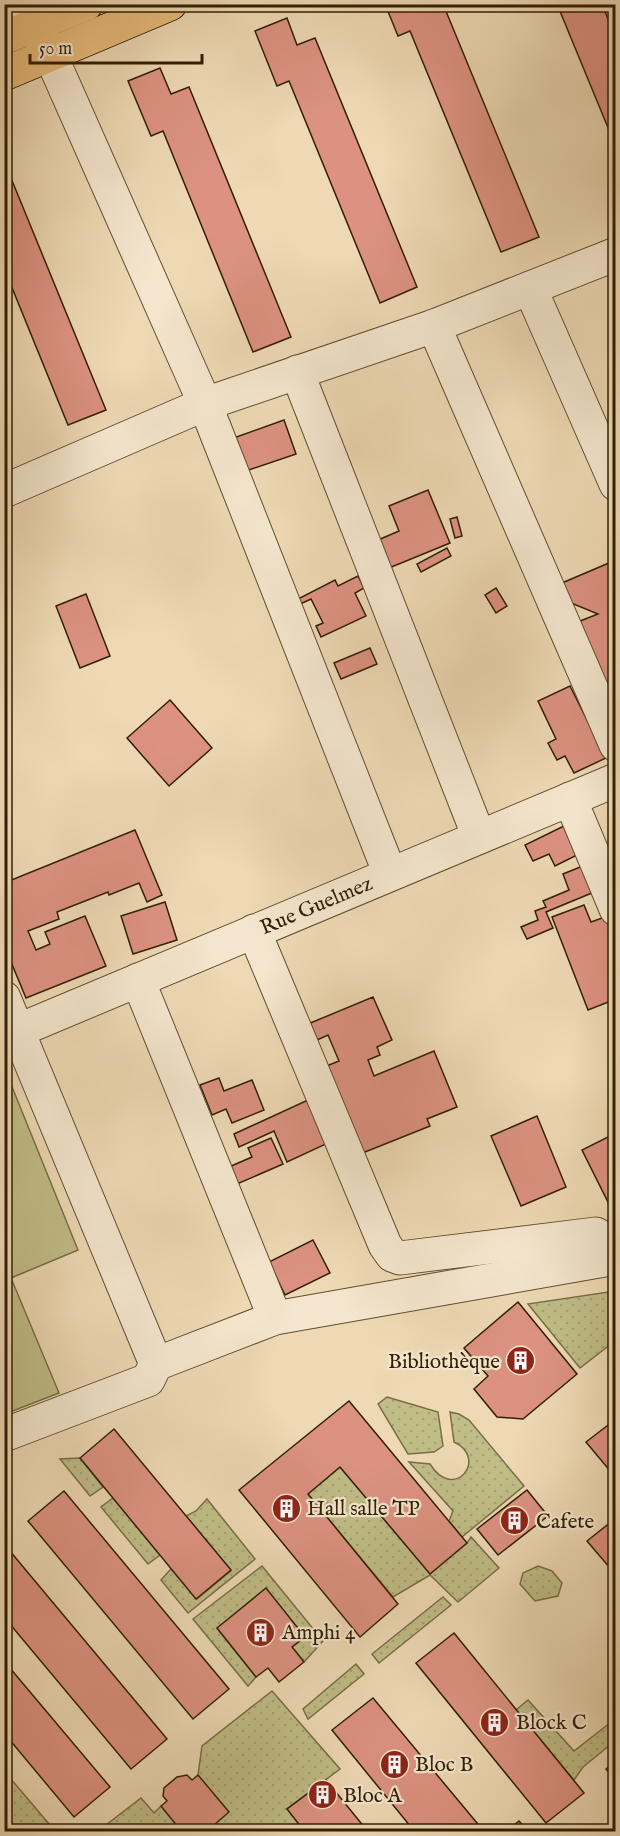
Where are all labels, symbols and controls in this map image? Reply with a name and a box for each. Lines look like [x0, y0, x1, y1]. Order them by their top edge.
scale bar [30, 27, 202, 65]
text: 50 m [39, 38, 72, 61]
street label: Rue Guelmez [256, 871, 377, 942]
building icon: Bibliothèque [505, 1345, 537, 1377]
place label: Bibliothèque [388, 1349, 500, 1376]
building icon: Hall salle TP [270, 1492, 302, 1524]
place label: Hall salle TP [307, 1496, 420, 1523]
building icon: Cafete [499, 1505, 531, 1537]
place label: Cafete [536, 1509, 594, 1536]
building icon: Amphi 4 [245, 1616, 277, 1648]
place label: Amphi 4 [281, 1620, 356, 1647]
building icon: Block C [479, 1706, 511, 1738]
place label: Block C [516, 1710, 587, 1737]
building icon: Bloc B [378, 1748, 410, 1780]
place label: Bloc B [415, 1752, 473, 1779]
building icon: Bloc A [306, 1779, 338, 1811]
place label: Bloc A [343, 1783, 402, 1810]

